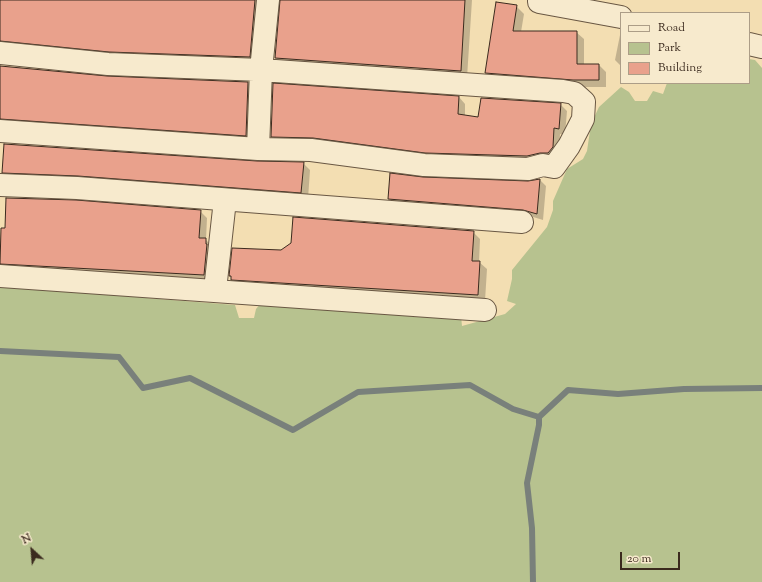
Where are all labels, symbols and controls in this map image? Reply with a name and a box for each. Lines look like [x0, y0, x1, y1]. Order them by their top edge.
legend [620, 12, 750, 84]
text: Road [658, 19, 685, 37]
text: Park [658, 39, 681, 57]
text: Building [658, 59, 702, 77]
north arrow [12, 530, 52, 570]
text: N [19, 530, 34, 548]
scale bar [622, 544, 682, 570]
text: 20 m [627, 550, 651, 568]

